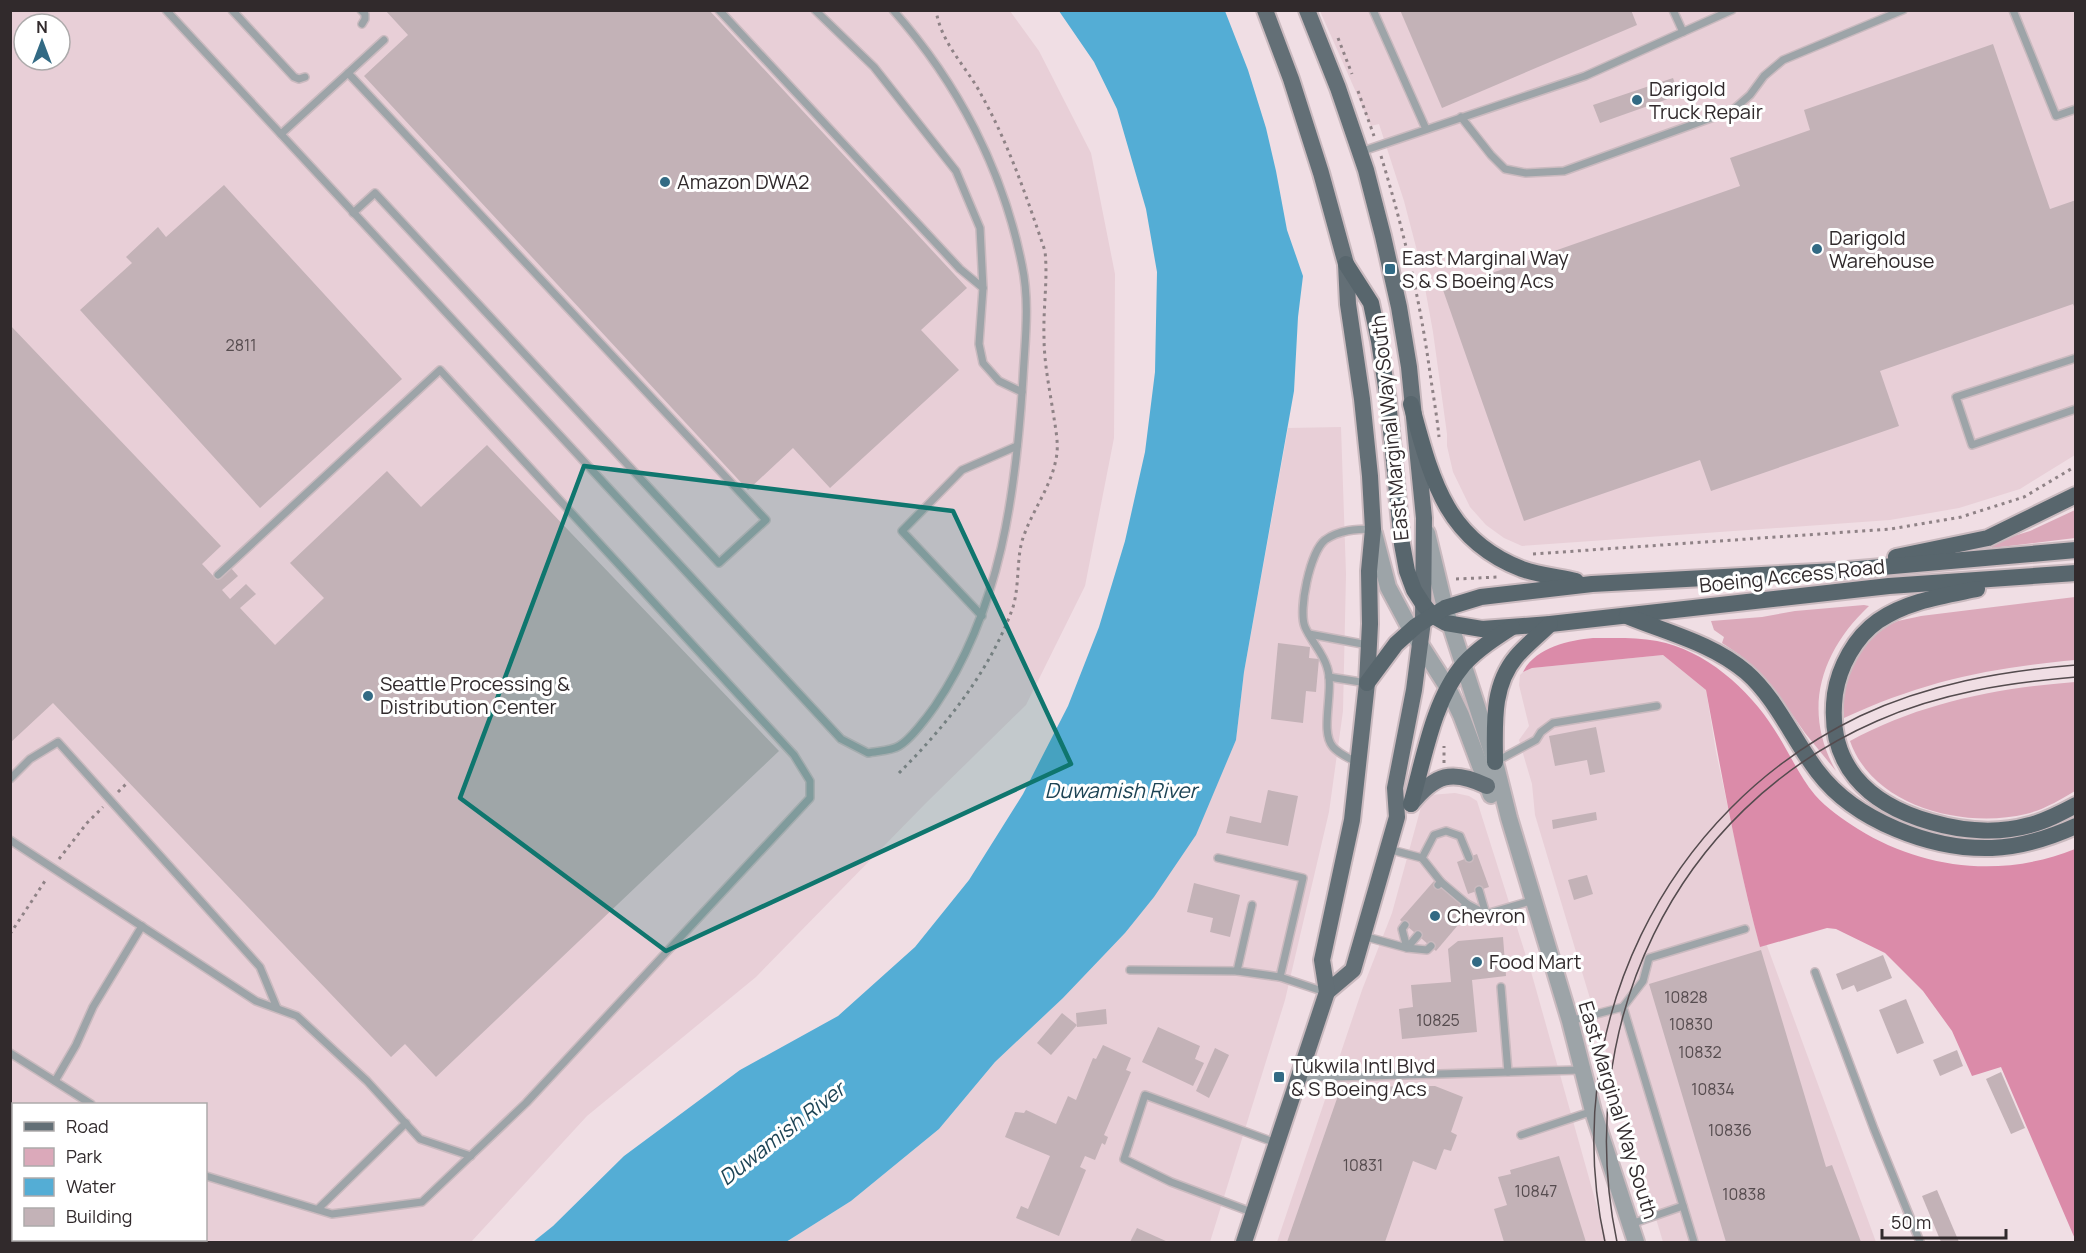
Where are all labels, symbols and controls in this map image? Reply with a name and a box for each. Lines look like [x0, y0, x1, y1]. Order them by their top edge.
north arrow [12, 12, 72, 72]
text: N [36, 16, 48, 38]
place label: Darigold Truck Repair [1649, 75, 1763, 125]
marker: Darigold Truck Repair [1630, 93, 1644, 107]
place label: Amazon DWA2 [677, 168, 809, 195]
marker: Amazon DWA2 [658, 175, 672, 189]
place label: Darigold Warehouse [1829, 224, 1934, 274]
marker: Darigold Warehouse [1810, 242, 1824, 256]
place label: East Marginal Way S & S Boeing Acs [1402, 244, 1569, 294]
marker: East Marginal Way S & S Boeing Acs [1383, 262, 1397, 276]
street label: East Marginal Way South [1364, 314, 1415, 542]
house number: 2811 [226, 334, 256, 356]
street label: Boeing Access Road [1698, 552, 1886, 599]
place label: Seattle Processing & Distribution Center [380, 670, 570, 720]
marker: Seattle Processing & Distribution Center [361, 689, 375, 703]
water label: Duwamish River [1045, 776, 1200, 804]
place label: Chevron [1447, 902, 1525, 929]
marker: Chevron [1428, 909, 1442, 923]
place label: Food Mart [1489, 948, 1581, 975]
marker: Food Mart [1470, 955, 1484, 969]
house number: 10828 [1664, 986, 1708, 1008]
street label: East Marginal Way South [1572, 997, 1665, 1222]
house number: 10825 [1416, 1009, 1460, 1031]
house number: 10830 [1669, 1013, 1713, 1035]
house number: 10832 [1678, 1041, 1722, 1063]
place label: Tukwila Intl Blvd & S Boeing Acs [1291, 1052, 1435, 1102]
marker: Tukwila Intl Blvd & S Boeing Acs [1272, 1070, 1286, 1084]
water label: Duwamish River [713, 1074, 852, 1191]
house number: 10834 [1691, 1078, 1735, 1100]
legend [12, 1103, 207, 1241]
text: Road [66, 1114, 109, 1138]
house number: 10836 [1708, 1119, 1752, 1141]
text: Park [66, 1144, 103, 1168]
house number: 10831 [1343, 1154, 1383, 1176]
text: Water [66, 1174, 116, 1198]
house number: 10847 [1515, 1180, 1557, 1202]
house number: 10838 [1722, 1183, 1766, 1205]
scale bar [1882, 1202, 2006, 1240]
text: Building [66, 1204, 132, 1228]
text: 50 m [1891, 1210, 1931, 1234]

